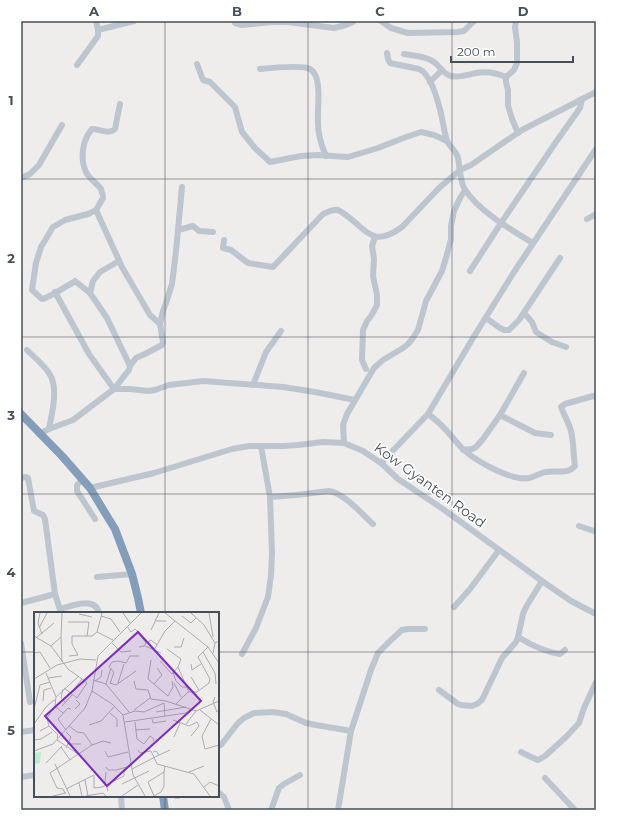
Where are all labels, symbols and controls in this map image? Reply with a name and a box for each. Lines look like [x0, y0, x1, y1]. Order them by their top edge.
text: A [88, 3, 100, 19]
text: B [232, 3, 242, 19]
text: C [375, 3, 385, 19]
text: D [518, 3, 529, 19]
scale bar [451, 38, 573, 64]
text: 200 m [457, 44, 496, 59]
text: 1 [8, 92, 14, 108]
text: 2 [7, 250, 15, 266]
text: 3 [6, 407, 15, 423]
street label: Kow Gyanten Road [371, 438, 489, 532]
text: 4 [7, 564, 16, 580]
inset map [34, 612, 219, 797]
text: 5 [7, 722, 15, 738]

